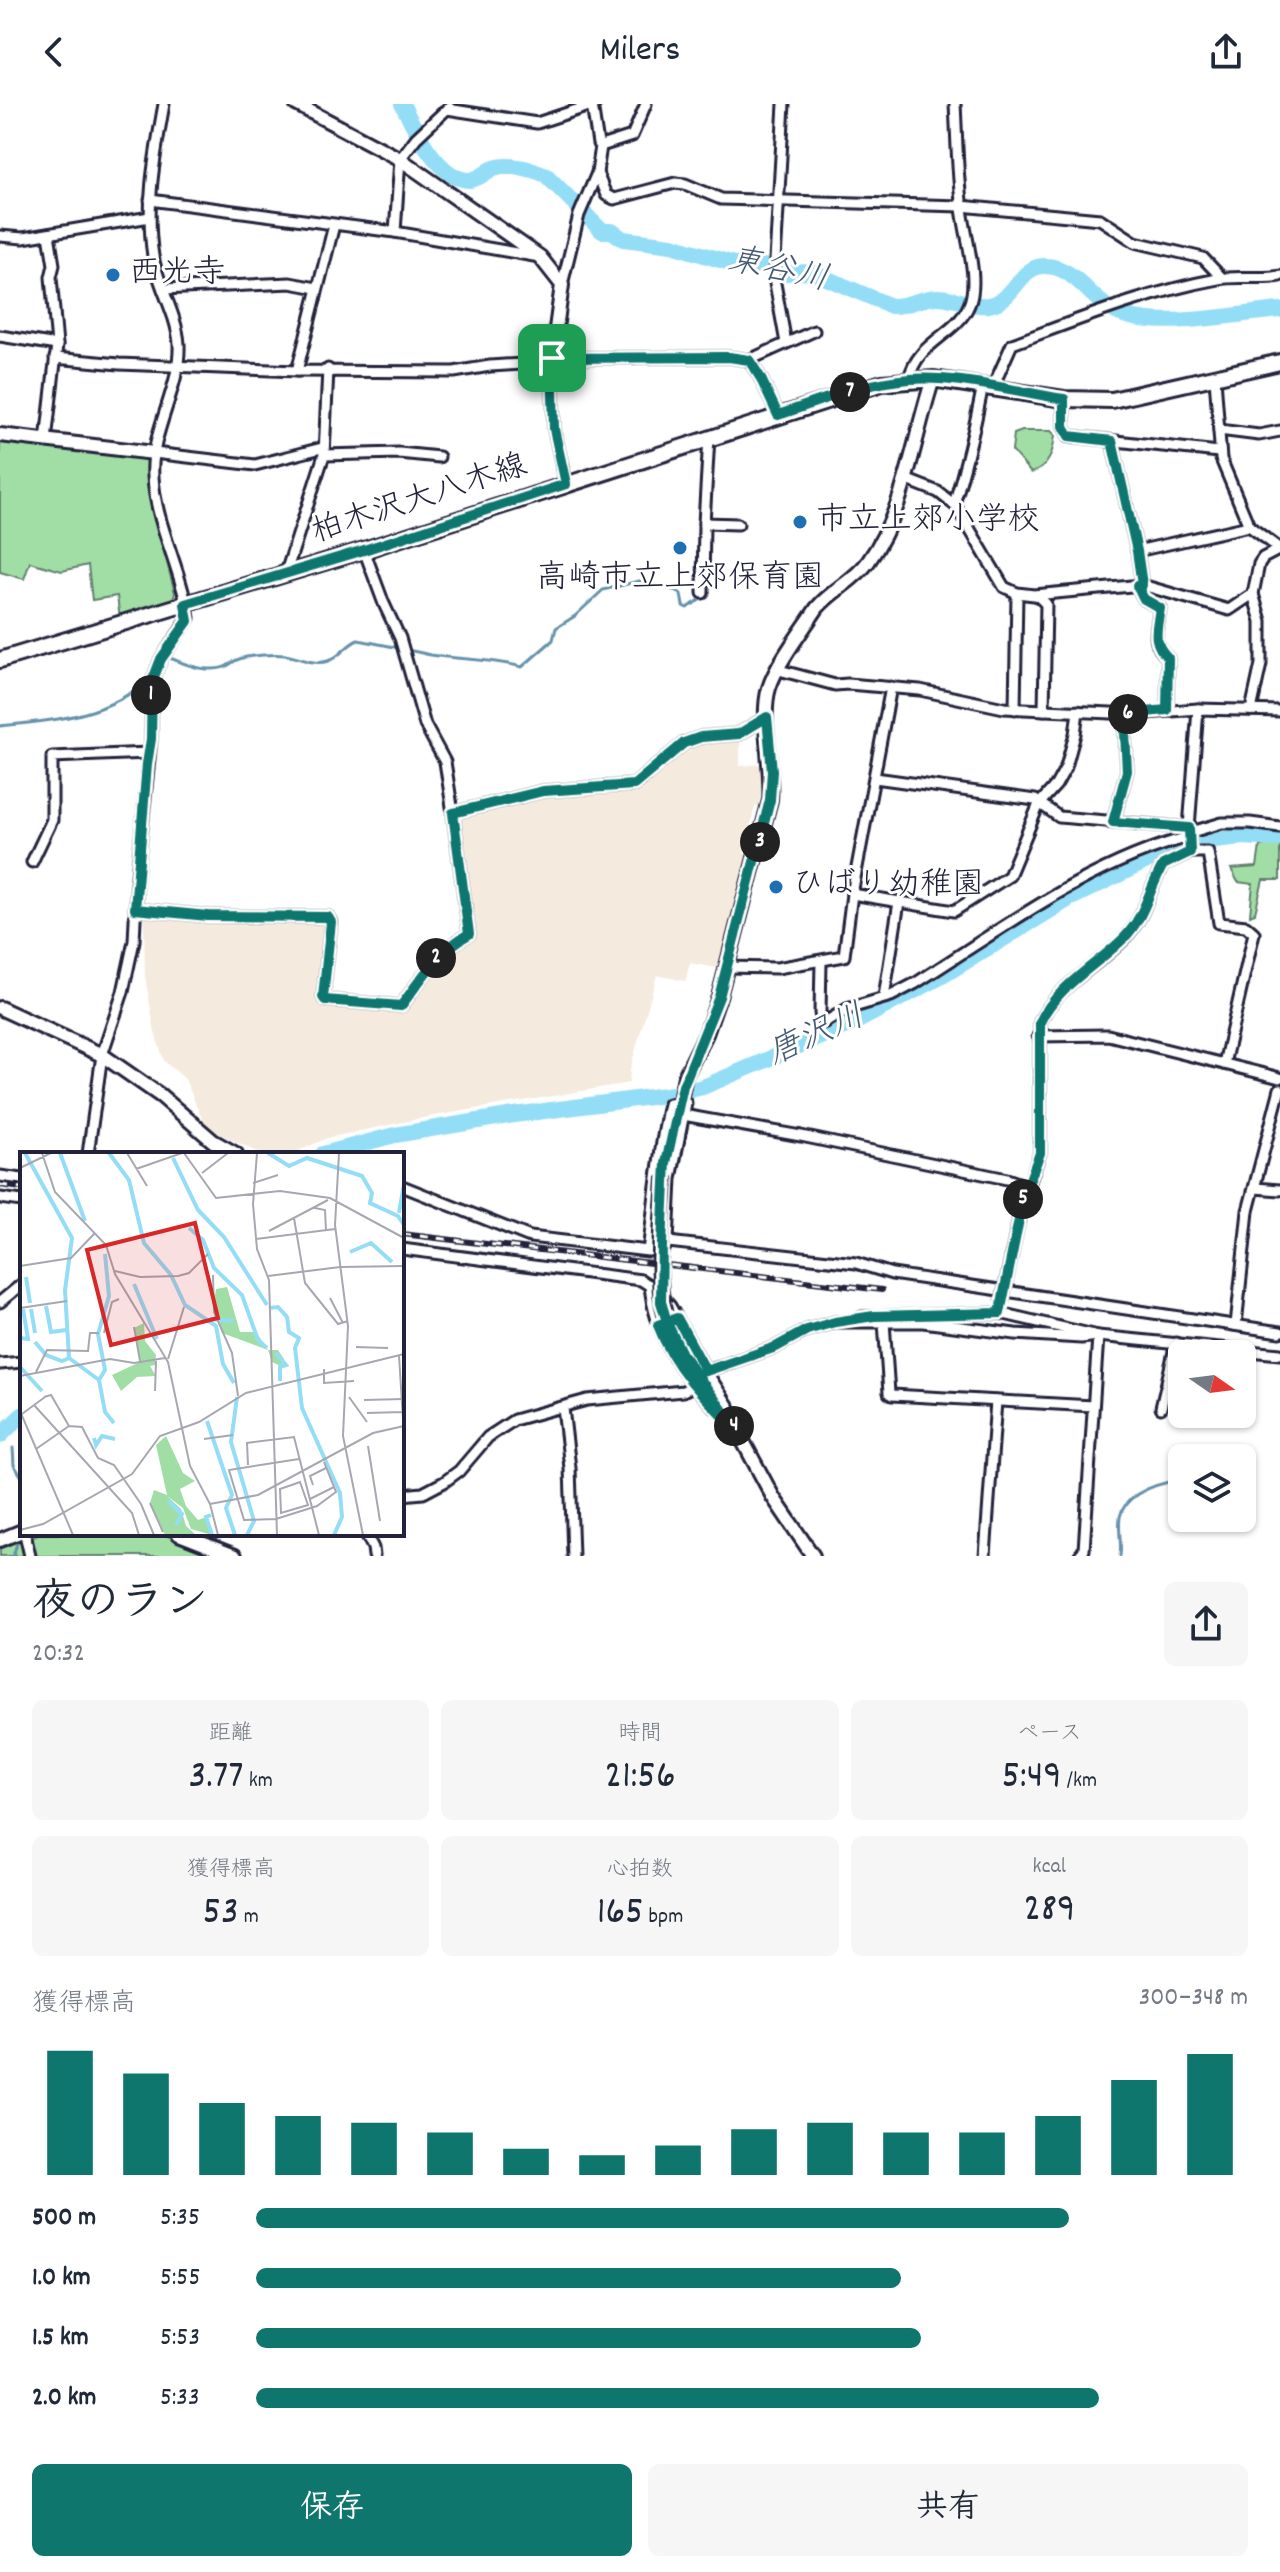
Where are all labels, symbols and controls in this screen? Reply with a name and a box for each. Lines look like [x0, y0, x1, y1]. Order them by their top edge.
text: Milers [600, 26, 680, 78]
icon: back [32, 30, 76, 74]
icon: share [1204, 30, 1248, 74]
water label: 東谷川 [723, 237, 833, 307]
place label: 西光寺 [129, 252, 225, 298]
marker: 西光寺 [104, 266, 122, 284]
pin [518, 324, 586, 392]
icon: arrive [530, 336, 574, 380]
pin: 7 [830, 372, 870, 412]
text: 7 [846, 376, 854, 407]
street label: 柏木沢大八木線 [306, 445, 534, 557]
place label: 市立上郊小学校 [816, 499, 1040, 545]
marker: 市立上郊小学校 [791, 513, 809, 531]
marker: 高崎市立上郊保育園 [671, 539, 689, 557]
place label: 高崎市立上郊保育園 [536, 557, 824, 603]
pin: 1 [131, 675, 171, 715]
text: 1 [149, 679, 153, 710]
pin: 6 [1108, 694, 1148, 734]
text: 6 [1123, 698, 1133, 729]
pin: 3 [740, 822, 780, 862]
text: 3 [755, 826, 765, 857]
place label: ひばり幼稚園 [792, 864, 984, 910]
marker: ひばり幼稚園 [767, 878, 785, 896]
pin: 2 [416, 938, 456, 978]
text: 2 [431, 942, 441, 973]
water label: 唐沢川 [760, 994, 874, 1080]
inset map [20, 1152, 404, 1536]
pin: 5 [1003, 1179, 1043, 1219]
text: 5 [1018, 1183, 1028, 1214]
north arrow [1168, 1340, 1256, 1428]
map controls [1168, 1340, 1256, 1532]
pin: 4 [714, 1406, 754, 1446]
text: 4 [729, 1410, 739, 1441]
button: layers [1168, 1444, 1256, 1532]
text: 夜のラン [32, 1574, 208, 1637]
button: share [1164, 1582, 1248, 1666]
text: 20:32 [32, 1636, 85, 1673]
text: 距離 [209, 1719, 253, 1750]
text: 時間 [618, 1719, 662, 1750]
text: ペース [1017, 1719, 1082, 1750]
text: 3.77 [189, 1750, 244, 1807]
text: 21:56 [604, 1750, 675, 1807]
text: 5:49 [1002, 1750, 1062, 1807]
text: km [244, 1766, 273, 1797]
text: /km [1062, 1766, 1097, 1797]
text: kcal [1033, 1852, 1066, 1883]
text: 獲得標高 [187, 1855, 275, 1886]
text: 心拍数 [607, 1855, 673, 1886]
text: 289 [1023, 1883, 1075, 1940]
text: 53 [202, 1886, 239, 1943]
text: 165 [597, 1886, 644, 1943]
text: m [239, 1902, 259, 1933]
text: bpm [644, 1902, 683, 1933]
text: 300–348 m [1139, 1980, 1248, 2017]
text: 獲得標高 [32, 1986, 136, 2023]
text: 500 m [32, 2200, 96, 2237]
text: 5:35 [160, 2200, 200, 2237]
text: 1.0 km [32, 2260, 91, 2297]
text: 5:55 [160, 2260, 200, 2297]
text: 1.5 km [32, 2320, 89, 2357]
text: 5:53 [160, 2320, 200, 2357]
text: 2.0 km [32, 2380, 96, 2417]
text: 5:33 [160, 2380, 199, 2417]
button: 保存 [32, 2464, 632, 2556]
button: 共有 [648, 2464, 1248, 2556]

